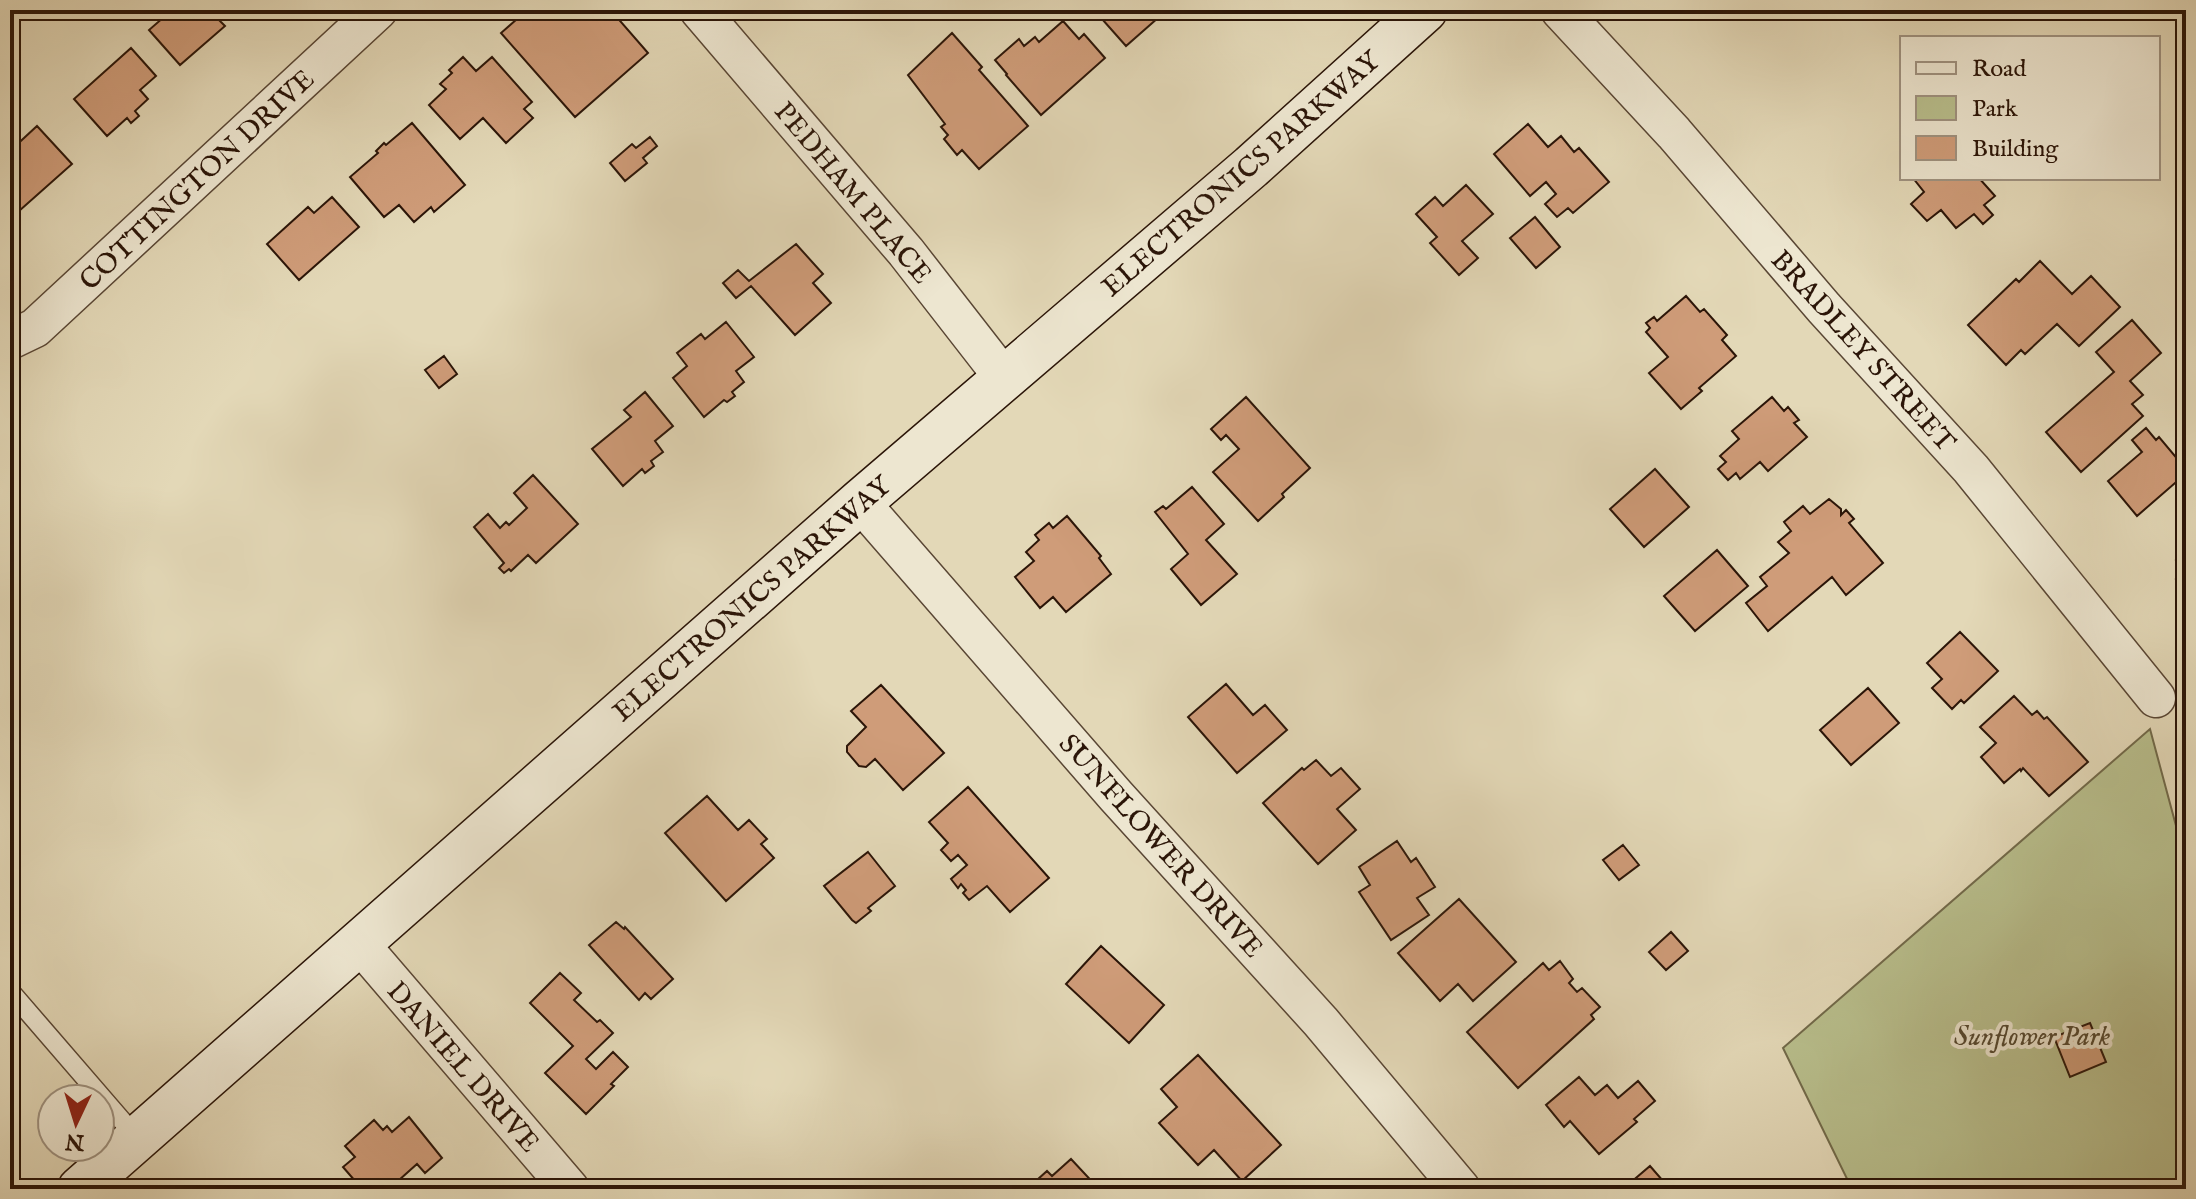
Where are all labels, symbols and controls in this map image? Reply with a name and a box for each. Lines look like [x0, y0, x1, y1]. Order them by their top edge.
legend [1900, 36, 2160, 180]
street label: ELECTRONICS PARKWAY [1095, 43, 1390, 305]
text: Road [1972, 54, 2026, 85]
street label: COTTINGTON DRIVE [73, 63, 323, 299]
text: Park [1972, 94, 2018, 125]
street label: PEDHAM PLACE [766, 95, 939, 292]
text: Building [1972, 134, 2059, 165]
street label: BRADLEY STREET [1762, 243, 1962, 460]
street label: ELECTRONICS PARKWAY [606, 468, 901, 730]
street label: SUNFLOWER DRIVE [1050, 727, 1270, 966]
street label: DANIEL DRIVE [378, 975, 546, 1160]
park label: Sunflower Park [1954, 1020, 2110, 1055]
north arrow [36, 1083, 116, 1163]
text: N [64, 1126, 86, 1156]

